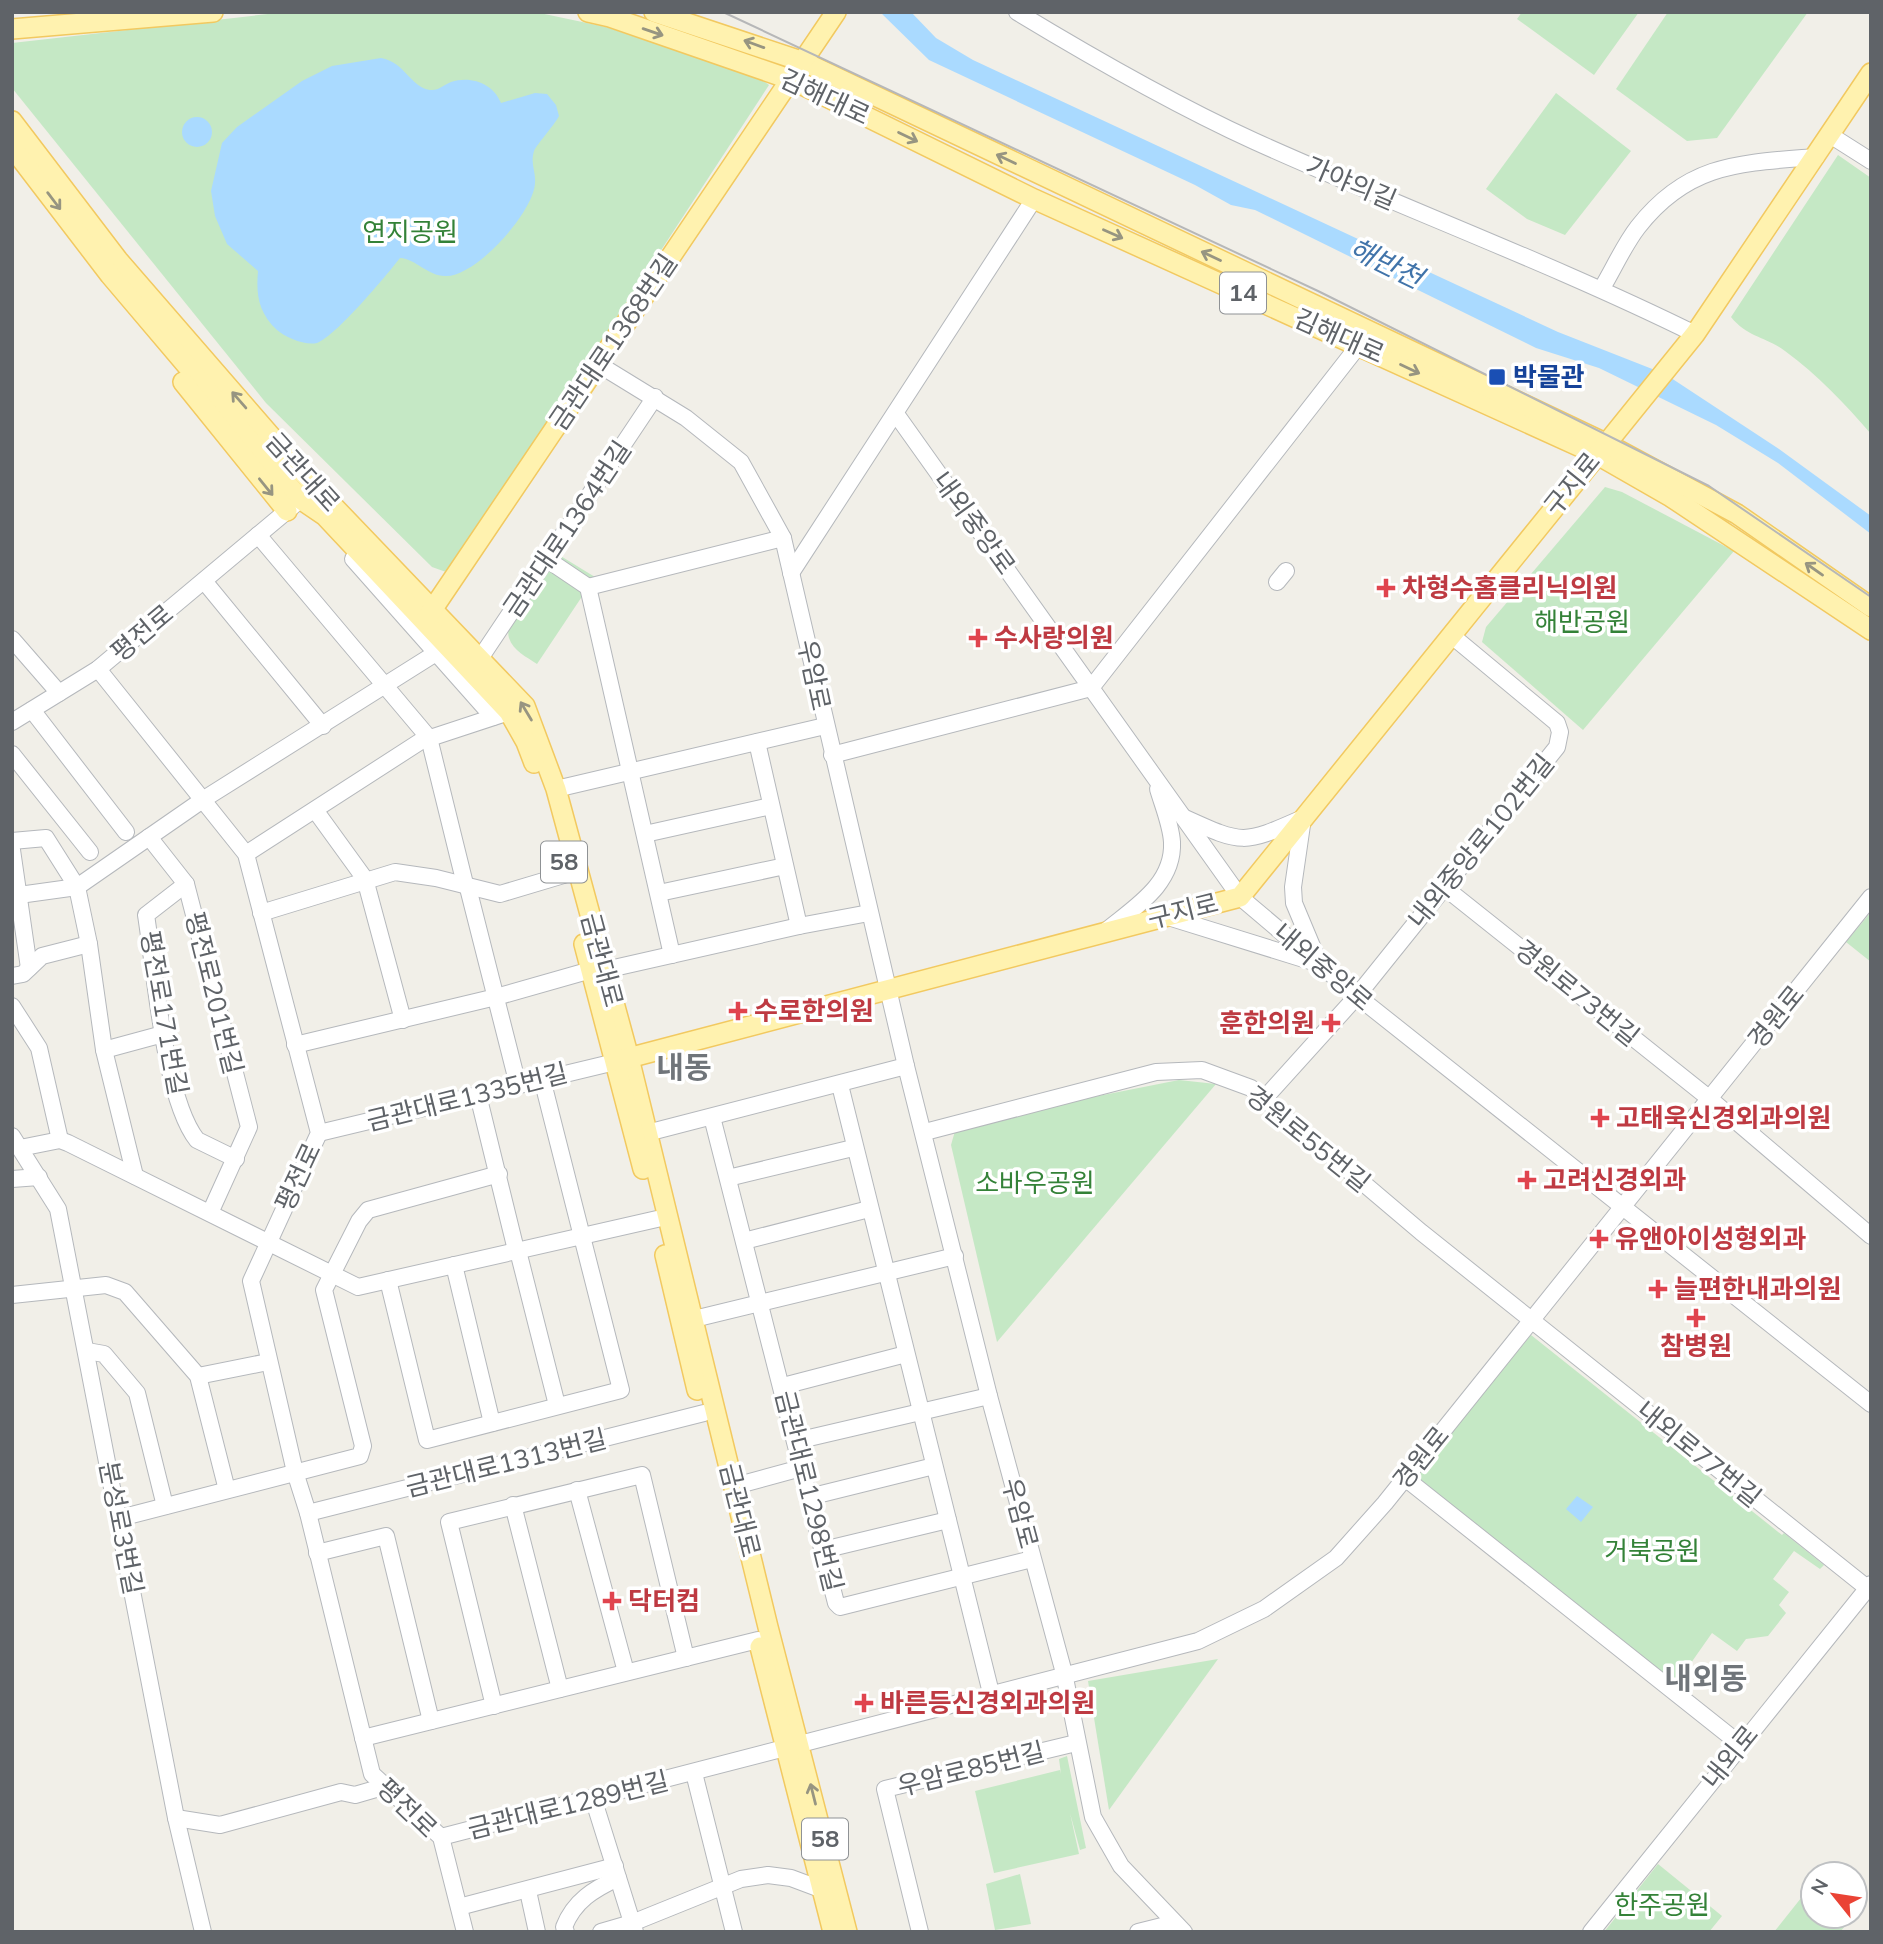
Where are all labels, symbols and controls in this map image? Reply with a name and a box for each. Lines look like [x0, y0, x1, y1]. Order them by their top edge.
one-way arrow [641, 27, 663, 39]
one-way arrow [744, 37, 766, 49]
street label: 김해대로 [775, 61, 876, 132]
one-way arrow [897, 130, 918, 144]
street label: 가야의길 [1301, 149, 1402, 216]
one-way arrow [996, 151, 1017, 165]
one-way arrow [46, 192, 61, 210]
park label: 연지공원 [362, 215, 458, 248]
one-way arrow [1102, 228, 1124, 241]
water label: 해반천 [1344, 230, 1432, 297]
street label: 금관대로1368번길 [541, 247, 684, 436]
one-way arrow [1201, 249, 1222, 262]
road number: 14 [1220, 272, 1266, 314]
street label: 김해대로 [1289, 301, 1390, 370]
place label: 박물관 [1513, 360, 1585, 393]
one-way arrow [1399, 362, 1420, 376]
marker: 박물관 [1487, 367, 1507, 387]
one-way arrow [231, 391, 247, 409]
street label: 금관대로 [259, 425, 348, 518]
street label: 금관대로1364번길 [495, 434, 638, 623]
street label: 구지로 [1536, 445, 1607, 522]
street label: 내외중앙로 [926, 465, 1023, 581]
one-way arrow [258, 477, 274, 495]
one-way arrow [1805, 562, 1824, 576]
place label: 차형수홈클리닉의원 [1402, 571, 1617, 604]
marker: 차형수홈클리닉의원 [1376, 578, 1396, 598]
street label: 평전로 [104, 597, 180, 668]
park label: 해반공원 [1534, 605, 1630, 638]
place label: 수사랑의원 [994, 621, 1114, 654]
marker: 수사랑의원 [968, 628, 988, 648]
street label: 우암로 [791, 636, 838, 713]
one-way arrow [519, 702, 533, 722]
street label: 내외중앙로102번길 [1400, 747, 1561, 934]
road number: 58 [541, 842, 587, 882]
street label: 구지로 [1144, 886, 1222, 935]
street label: 평전로201번길 [178, 908, 251, 1078]
street label: 금관대로 [574, 909, 631, 1010]
street label: 내외중앙로 [1267, 916, 1380, 1018]
street label: 평전로171번길 [134, 928, 195, 1098]
street label: 경원로73번길 [1508, 932, 1646, 1053]
street label: 경원로 [1740, 978, 1811, 1055]
place label: 수로한의원 [754, 994, 874, 1027]
marker: 수로한의원 [728, 1001, 748, 1021]
place label: 훈한의원 [1219, 1006, 1315, 1039]
marker: 훈한의원 [1321, 1013, 1341, 1033]
district label: 내동 [656, 1048, 712, 1086]
street label: 금관대로1335번길 [363, 1056, 571, 1137]
street label: 경원로55번길 [1239, 1078, 1377, 1199]
place label: 고태욱신경외과의원 [1616, 1101, 1831, 1134]
marker: 고태욱신경외과의원 [1590, 1108, 1610, 1128]
street label: 평전로 [267, 1137, 328, 1216]
place label: 고려신경외과 [1543, 1163, 1687, 1196]
park label: 소바우공원 [975, 1166, 1095, 1199]
marker: 고려신경외과 [1517, 1170, 1537, 1190]
place label: 유앤아이성형외과 [1615, 1222, 1806, 1255]
marker: 유앤아이성형외과 [1589, 1229, 1609, 1249]
place label: 늘편한내과의원 [1674, 1272, 1841, 1305]
marker: 늘편한내과의원 [1648, 1279, 1668, 1299]
marker: 참병원 [1686, 1308, 1706, 1328]
place label: 참병원 [1660, 1329, 1732, 1362]
street label: 금관대로1298번길 [769, 1387, 850, 1595]
street label: 내외로77번길 [1630, 1393, 1768, 1514]
street label: 경원로 [1385, 1419, 1456, 1496]
street label: 금관대로1313번길 [402, 1422, 610, 1503]
street label: 분성로3번길 [92, 1458, 151, 1597]
street label: 금관대로 [713, 1459, 768, 1560]
street label: 우암로 [995, 1474, 1046, 1552]
park label: 거북공원 [1604, 1534, 1700, 1567]
place label: 닥터컴 [628, 1584, 700, 1617]
marker: 닥터컴 [602, 1591, 622, 1611]
district label: 내외동 [1665, 1659, 1747, 1697]
place label: 바른등신경외과의원 [880, 1686, 1095, 1719]
marker: 바른등신경외과의원 [854, 1693, 874, 1713]
street label: 내외로 [1694, 1718, 1765, 1795]
street label: 우암로85번길 [894, 1734, 1048, 1803]
street label: 금관대로1289번길 [464, 1764, 672, 1845]
street label: 평전로 [370, 1771, 445, 1844]
one-way arrow [806, 1783, 819, 1806]
road number: 58 [802, 1818, 848, 1860]
north arrow [1799, 1860, 1869, 1930]
text: N [1805, 1874, 1833, 1899]
park label: 한주공원 [1614, 1888, 1710, 1921]

